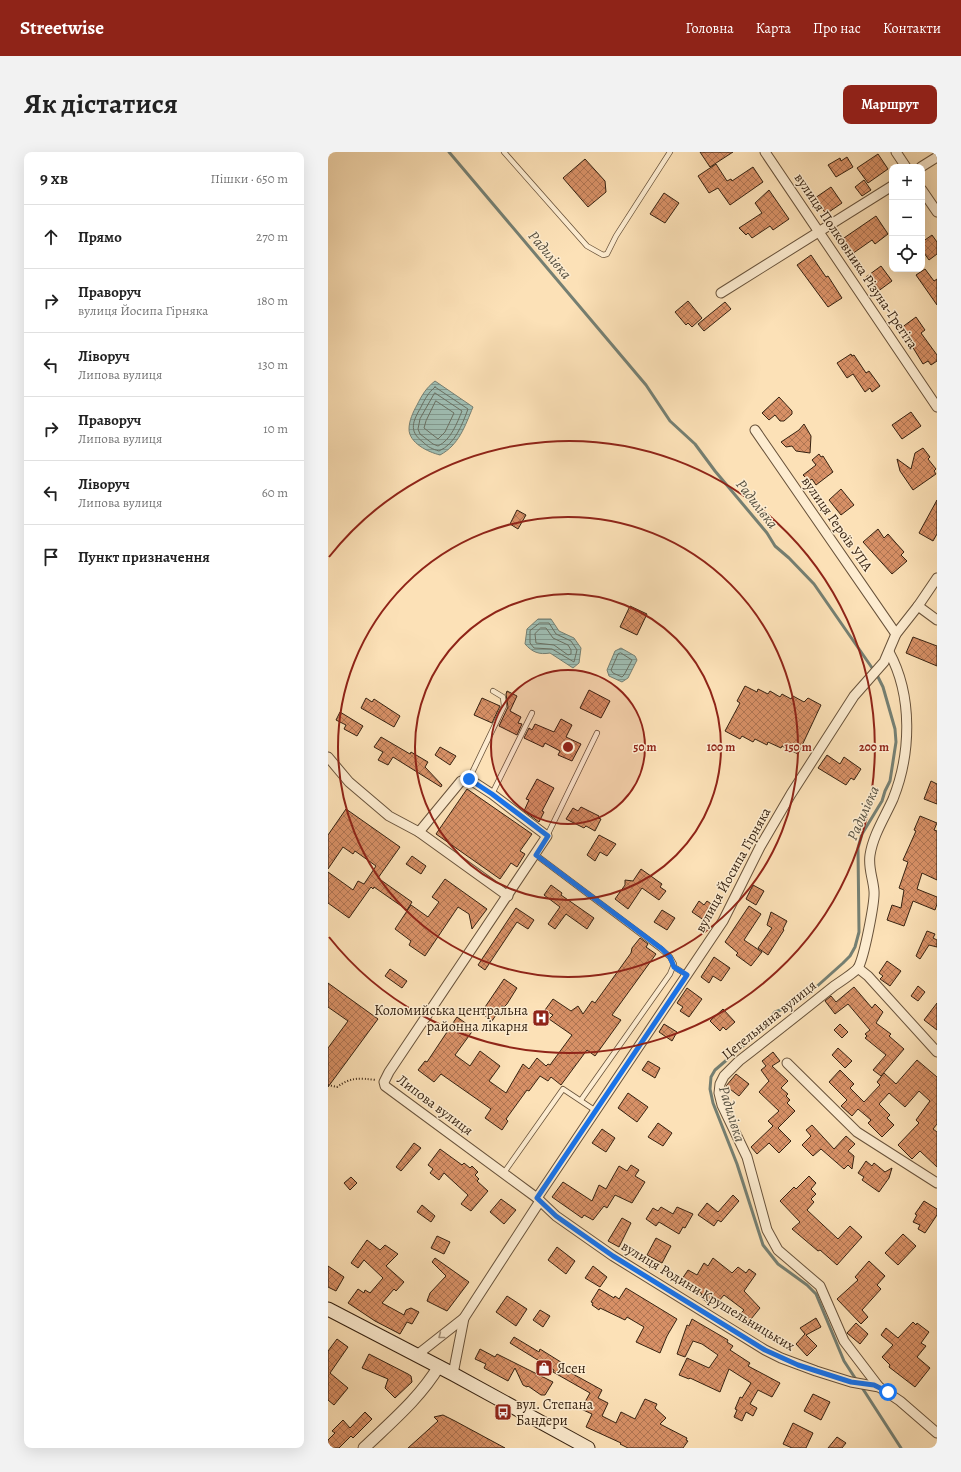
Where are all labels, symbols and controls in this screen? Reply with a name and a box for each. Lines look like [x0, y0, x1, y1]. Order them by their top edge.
text: Streetwise [20, 15, 104, 41]
text: Головна [685, 19, 734, 38]
text: Карта [756, 19, 791, 38]
text: Про нас [813, 19, 861, 38]
text: Контакти [883, 19, 941, 38]
text: Як дістатися [24, 85, 178, 123]
button: Маршрут [843, 85, 937, 124]
map controls [889, 164, 925, 272]
button: + [889, 164, 925, 200]
text: 9 хв [40, 167, 68, 190]
street label: вулиця Полковника Різуна-Грегіта [790, 169, 922, 353]
text: Пішки · 650 m [211, 170, 288, 187]
button: − [889, 200, 925, 236]
icon: ahead [40, 226, 62, 248]
water label: Радилівка [524, 226, 576, 284]
text: Прямо [78, 227, 122, 247]
text: 270 m [256, 228, 288, 245]
button: locate [889, 236, 925, 272]
text: Праворуч [78, 282, 141, 302]
icon: right [40, 290, 62, 312]
text: 180 m [257, 292, 288, 309]
text: вулиця Йосипа Гірняка [78, 302, 208, 319]
text: Ліворуч [78, 346, 130, 366]
icon: left [40, 354, 62, 376]
text: 130 m [258, 356, 288, 373]
text: Липова вулиця [78, 366, 162, 383]
text: Праворуч [78, 410, 141, 430]
icon: right [40, 418, 62, 440]
text: 10 m [263, 420, 288, 437]
text: Липова вулиця [78, 430, 162, 447]
street label: вулиця Героїв УПА [797, 473, 877, 576]
text: Ліворуч [78, 474, 130, 494]
water label: Радилівка [731, 475, 783, 533]
icon: left [40, 482, 62, 504]
text: 60 m [262, 484, 288, 501]
text: Липова вулиця [78, 494, 162, 511]
icon: arrive [40, 546, 62, 568]
text: Пункт призначення [78, 547, 210, 567]
text: 50 m [633, 739, 657, 755]
text: 100 m [707, 739, 735, 755]
text: 150 m [784, 739, 812, 755]
text: 200 m [859, 739, 889, 755]
centre of rings [561, 740, 575, 754]
route end [460, 770, 478, 788]
water label: Радилівка [842, 783, 884, 843]
street label: вулиця Йосипа Гірняка [691, 804, 776, 936]
street label: Цегельняна вулиця [718, 976, 820, 1064]
place label: Коломийська центральна районна лікарня [374, 1001, 529, 1036]
hospital icon: Коломийська центральна районна лікарня [531, 1008, 551, 1028]
street label: Липова вулиця [393, 1070, 477, 1140]
water label: Радилівка [714, 1083, 750, 1145]
street label: вулиця Родини Крушельницьких [618, 1236, 798, 1356]
one-way arrow [438, 1332, 445, 1339]
shop icon: Ясен [534, 1358, 554, 1378]
place label: Ясен [557, 1359, 586, 1378]
route start [879, 1383, 897, 1401]
place label: вул. Степана Бандери [516, 1395, 594, 1430]
bus stop icon: вул. Степана Бандери [493, 1402, 513, 1422]

